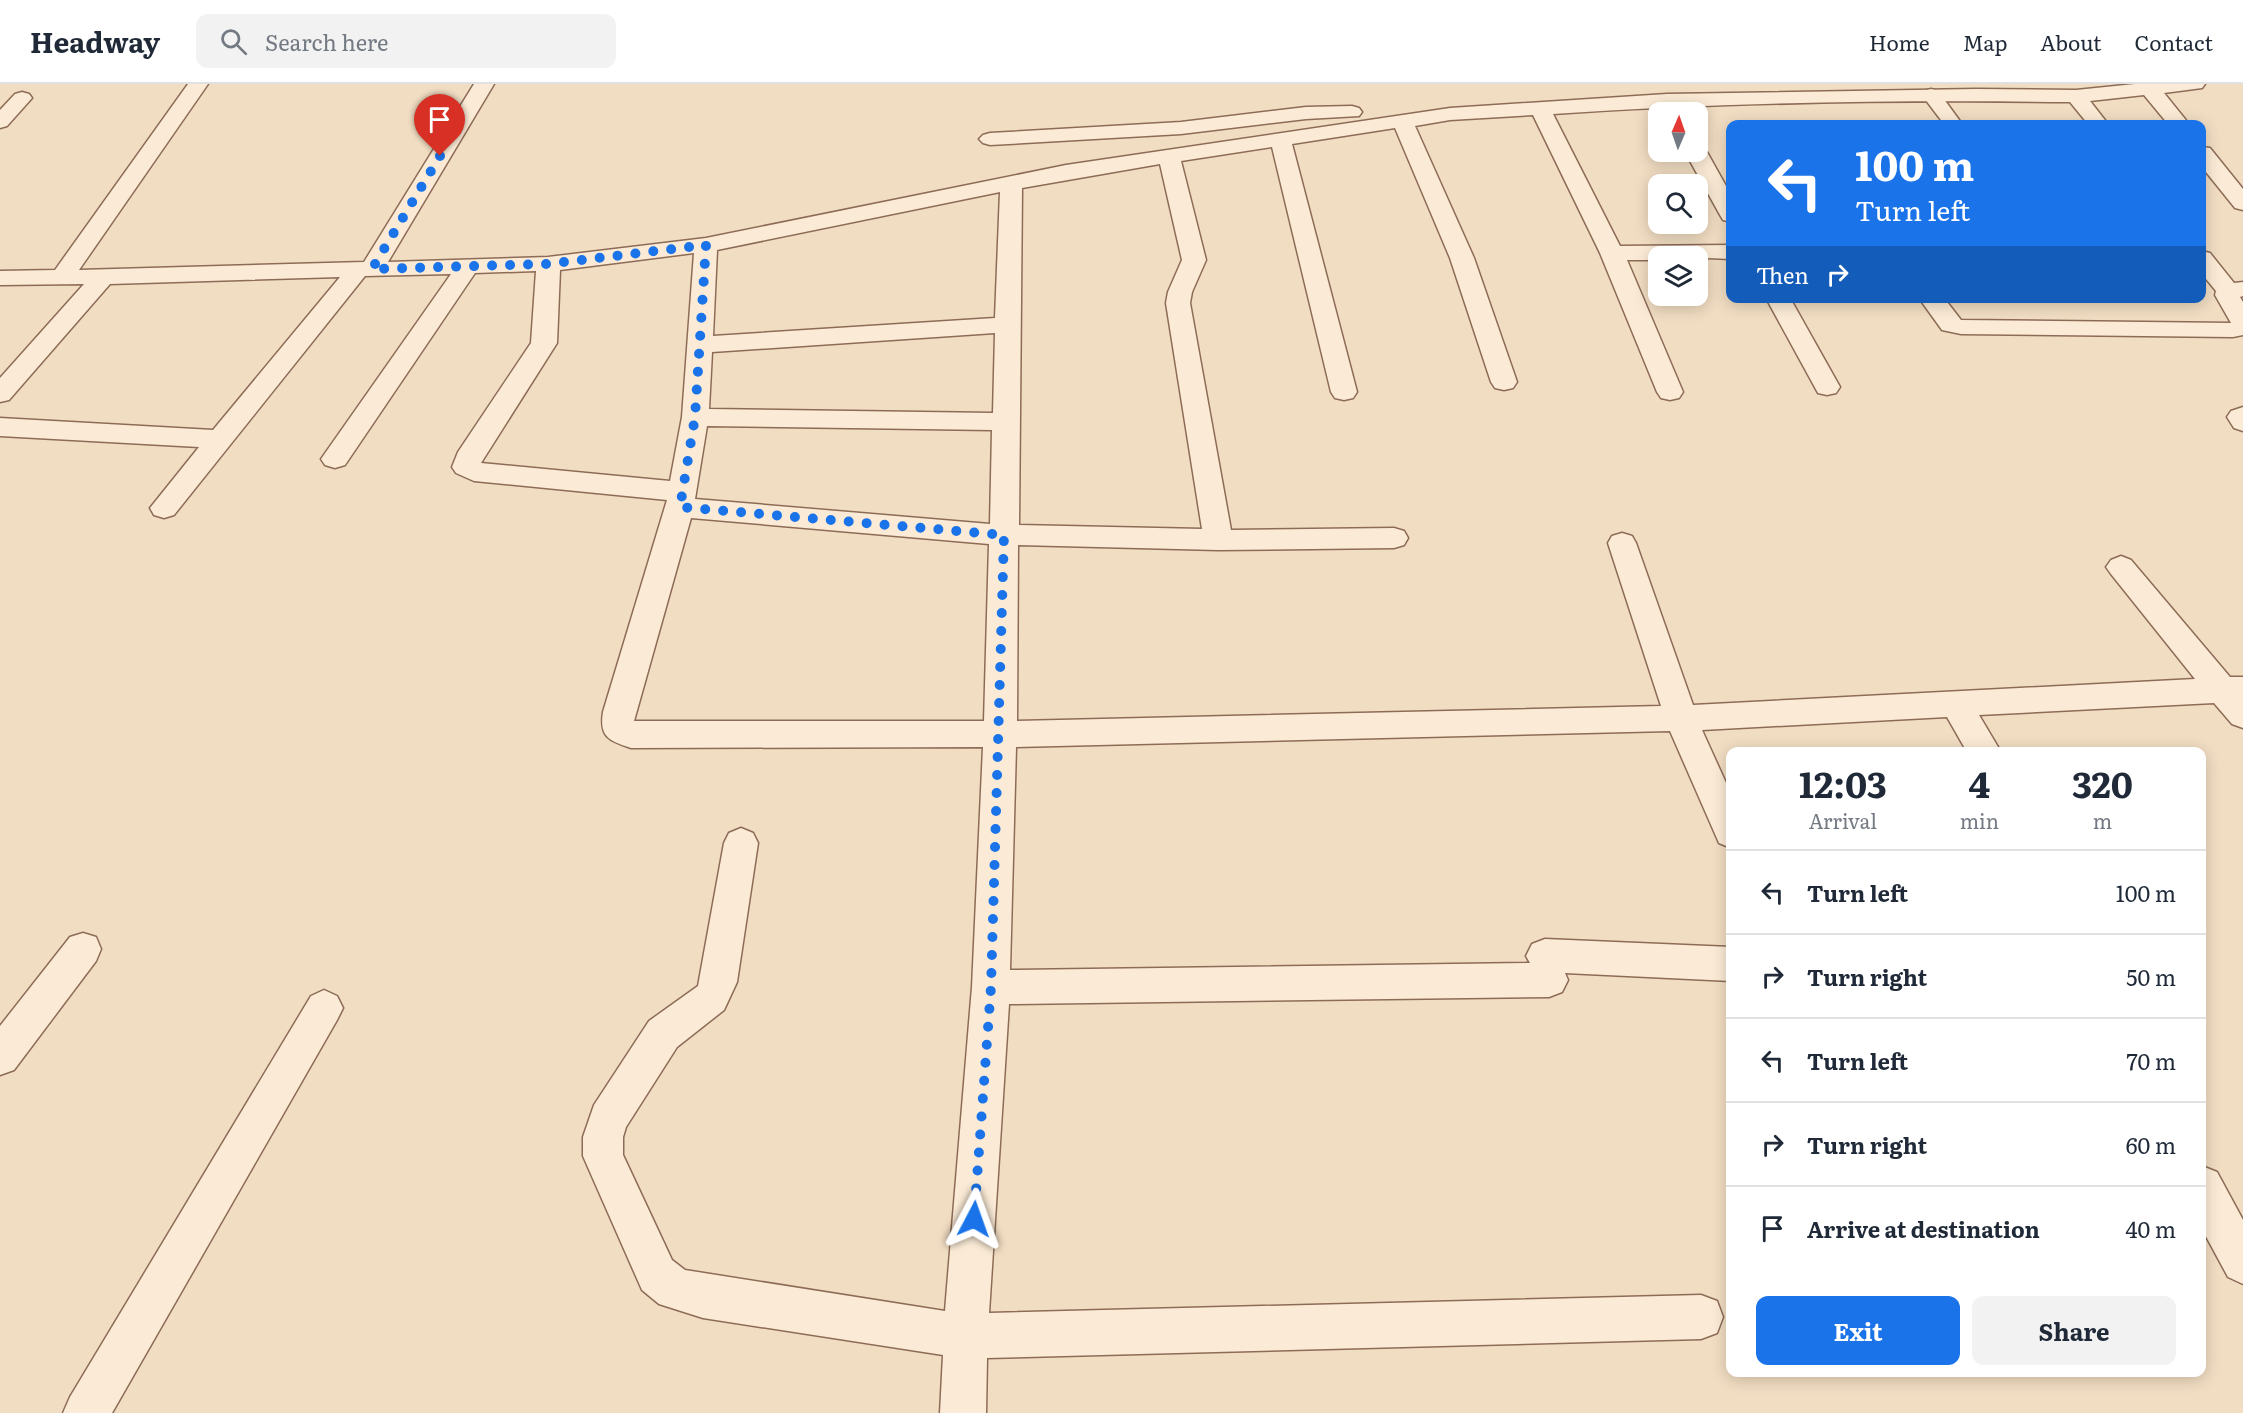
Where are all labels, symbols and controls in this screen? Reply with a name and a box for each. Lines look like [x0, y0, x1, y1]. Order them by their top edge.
search box [196, 14, 616, 68]
text: Headway [30, 20, 160, 62]
icon: search [217, 25, 250, 58]
text: Search here [265, 25, 388, 58]
text: Home [1869, 26, 1930, 57]
text: Map [1963, 26, 2007, 57]
text: About [2040, 26, 2102, 57]
text: Contact [2135, 26, 2213, 57]
pin [414, 94, 465, 156]
north arrow [1648, 102, 1708, 162]
map controls [1648, 102, 1708, 306]
icon: arrive [423, 103, 456, 136]
text: 100 m [1855, 132, 1974, 194]
icon: left [1756, 144, 1834, 222]
button: search [1648, 174, 1708, 234]
text: Turn left [1855, 189, 1970, 229]
button: layers [1648, 246, 1708, 306]
text: Then [1756, 258, 1809, 291]
icon: right [1821, 258, 1854, 291]
text: 12:03 [1799, 756, 1887, 809]
text: 4 [1969, 756, 1990, 809]
text: 320 [2072, 756, 2133, 809]
text: Arrival [1809, 805, 1877, 835]
text: min [1960, 805, 1999, 835]
text: m [2093, 805, 2112, 835]
icon: left [1756, 876, 1789, 909]
text: Turn left [1807, 876, 1908, 909]
text: 100 m [2116, 876, 2176, 909]
icon: right [1756, 960, 1789, 993]
text: Turn right [1807, 960, 1927, 993]
text: 50 m [2126, 960, 2176, 993]
icon: left [1756, 1044, 1789, 1077]
text: Turn left [1807, 1044, 1908, 1077]
text: 70 m [2126, 1044, 2176, 1077]
icon: right [1756, 1128, 1789, 1161]
text: Turn right [1807, 1128, 1927, 1161]
text: 60 m [2126, 1128, 2176, 1161]
position arrow [942, 1187, 1006, 1251]
icon: arrive [1756, 1212, 1789, 1245]
text: Arrive at destination [1807, 1212, 2040, 1245]
text: 40 m [2125, 1212, 2176, 1245]
button: Exit [1756, 1296, 1960, 1365]
button: Share [1972, 1296, 2176, 1365]

